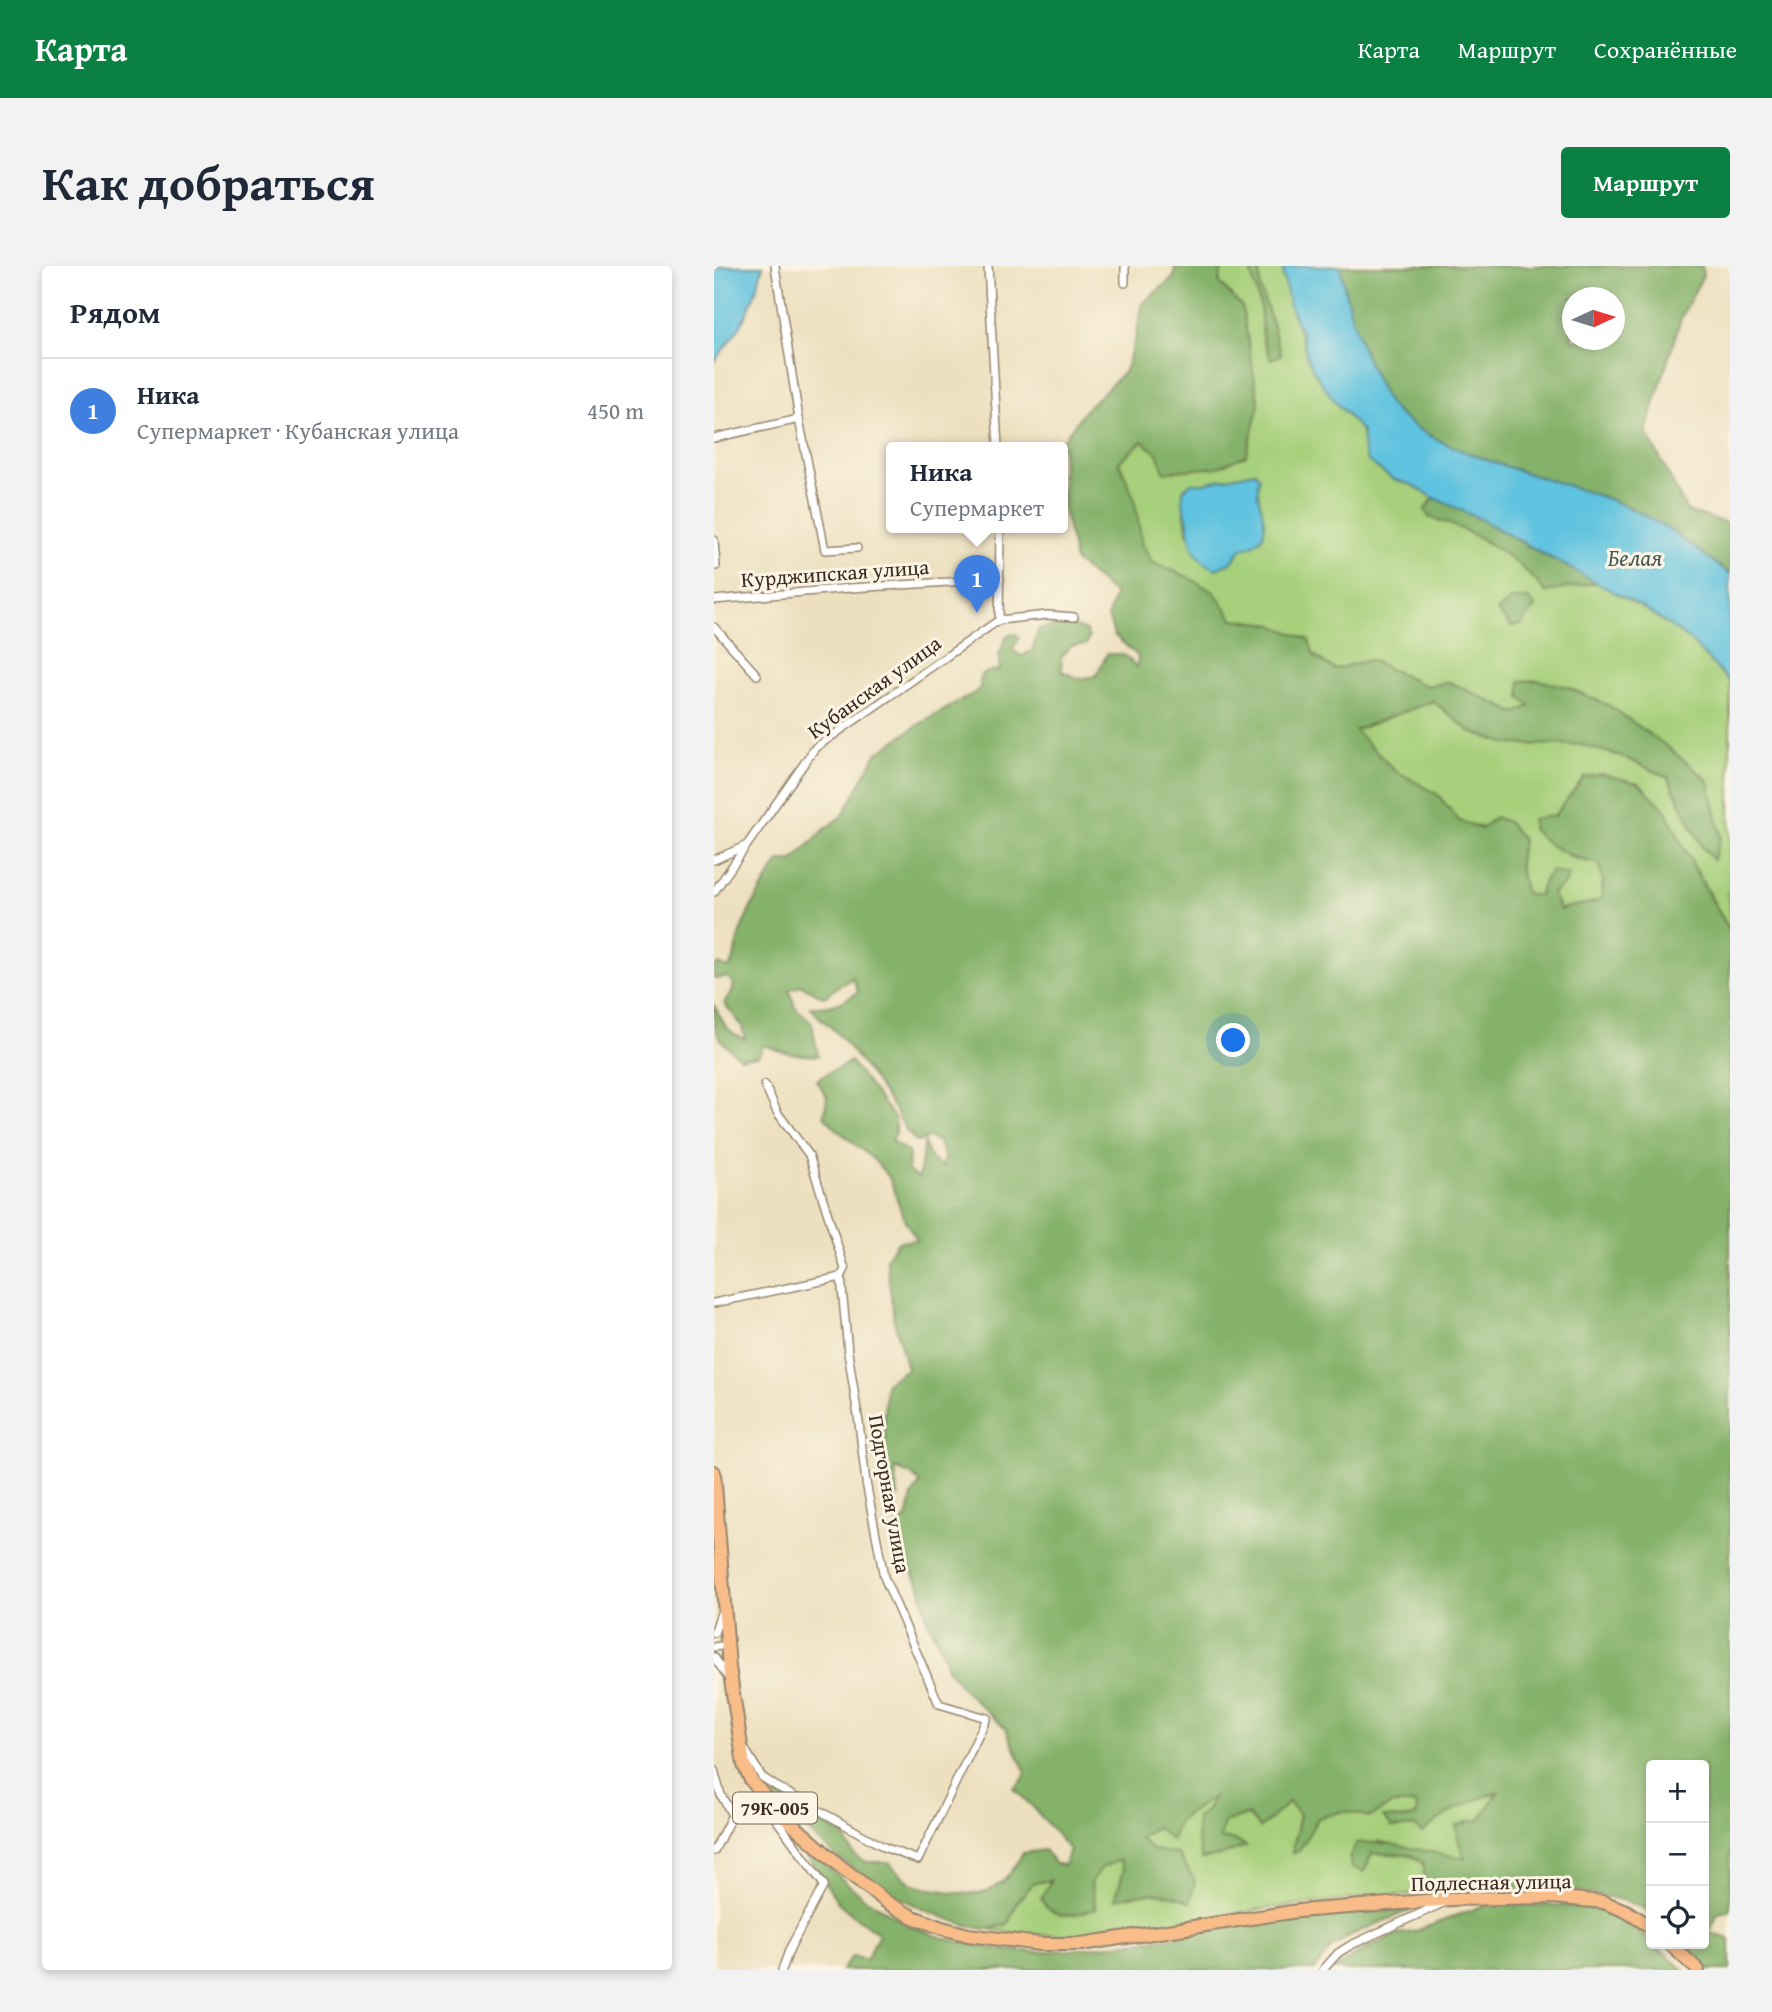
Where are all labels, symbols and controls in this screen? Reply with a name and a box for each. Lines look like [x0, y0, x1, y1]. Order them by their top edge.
text: Карта [35, 25, 127, 73]
text: Карта [1358, 32, 1420, 67]
text: Маршрут [1458, 32, 1556, 67]
text: Сохранённые [1594, 32, 1737, 67]
text: Как добраться [42, 146, 375, 218]
button: Маршрут [1561, 147, 1730, 218]
north arrow [1562, 287, 1625, 350]
text: Рядом [70, 290, 161, 334]
text: Ника [137, 375, 200, 414]
text: 1 [87, 394, 99, 427]
text: 450 m [587, 394, 644, 427]
text: Супермаркет · Кубанская улица [137, 414, 459, 447]
popup [886, 442, 1068, 533]
text: Ника [910, 452, 973, 491]
text: Супермаркет [910, 491, 1044, 524]
water label: Белая [1608, 541, 1662, 574]
street label: Курджипская улица [740, 551, 930, 595]
pin: 1 [954, 555, 1000, 613]
street label: Кубанская улица [801, 628, 947, 746]
your location [1216, 1023, 1250, 1057]
street label: Подгорная улица [861, 1412, 919, 1576]
map controls [1646, 1760, 1709, 1949]
button: + [1646, 1760, 1709, 1823]
road number: 79К-005 [733, 1792, 817, 1824]
button: − [1646, 1823, 1709, 1886]
street label: Подлесная улица [1410, 1865, 1572, 1899]
button: locate [1646, 1886, 1709, 1949]

